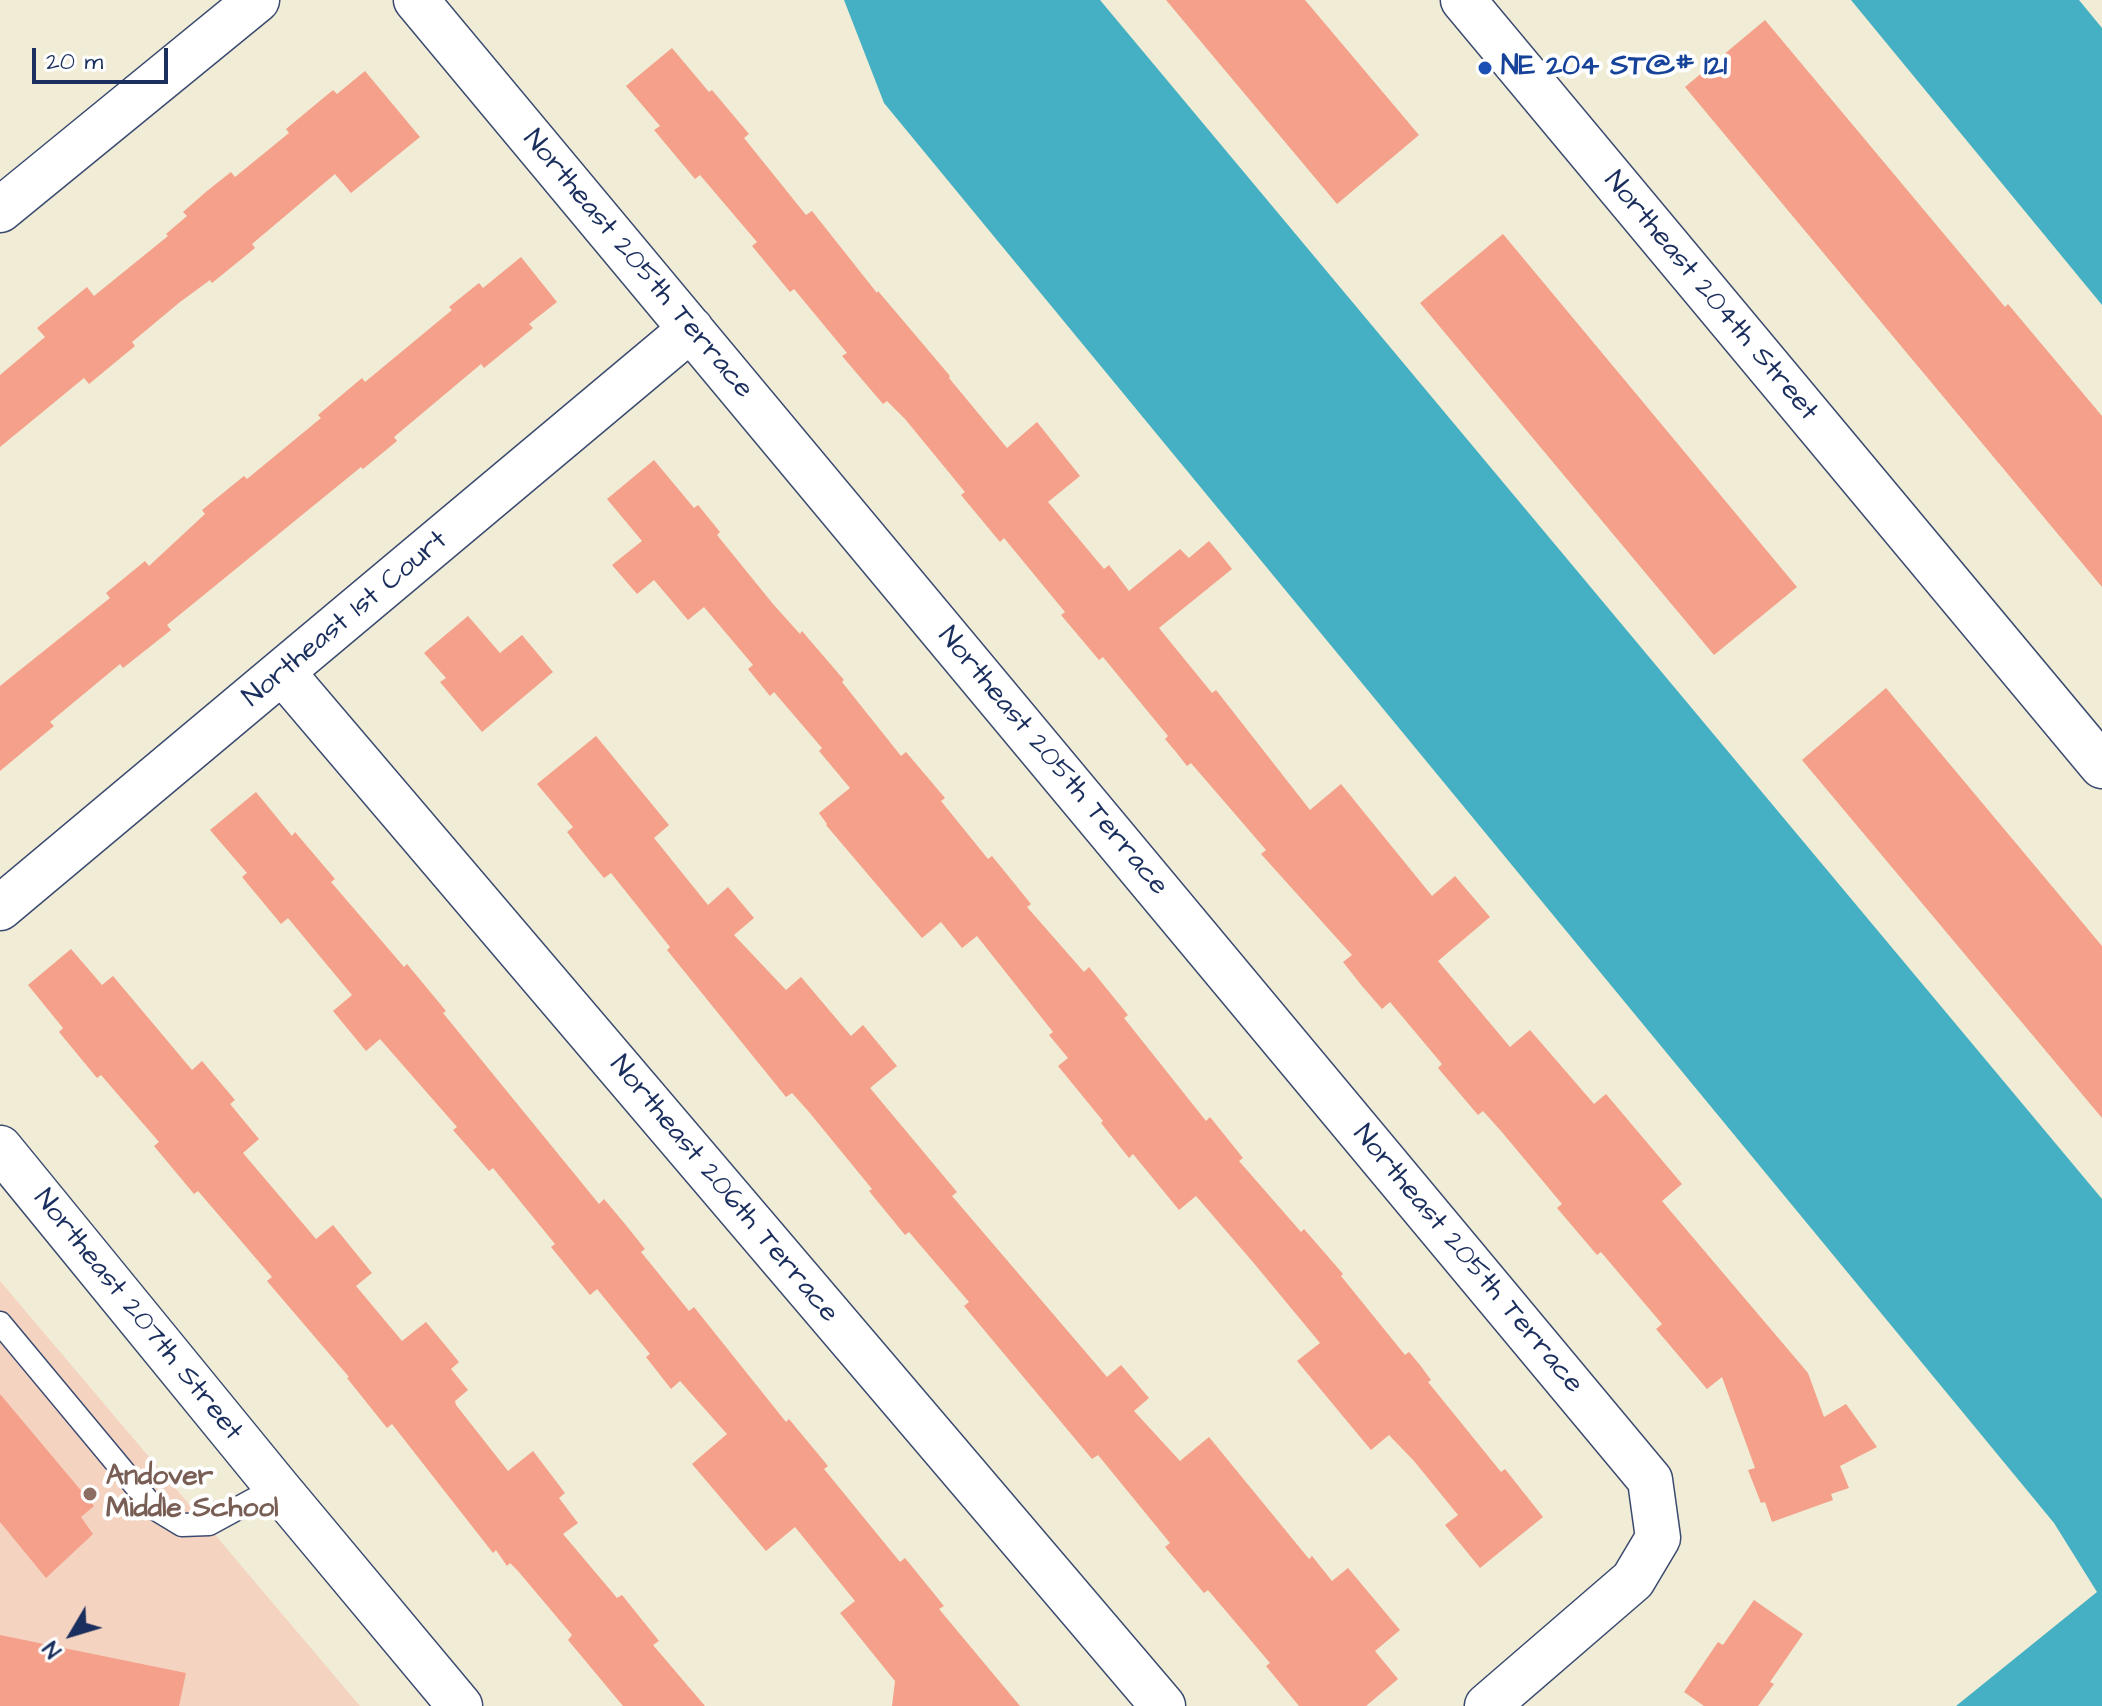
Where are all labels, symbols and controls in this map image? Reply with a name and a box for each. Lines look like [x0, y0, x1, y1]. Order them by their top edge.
scale bar [36, 32, 172, 82]
text: 20 m [46, 45, 103, 79]
place label: NE 204 ST@# 121 [1501, 51, 1727, 85]
marker: NE 204 ST@# 121 [1476, 59, 1494, 77]
street label: Northeast 205th Terrace [515, 124, 759, 406]
street label: Northeast 204th Street [1596, 165, 1824, 429]
street label: Northeast 1st Court [237, 525, 455, 715]
street label: Northeast 205th Terrace [930, 621, 1174, 903]
street label: Northeast 206th Terrace [601, 1050, 845, 1330]
street label: Northeast 205th Terrace [1345, 1119, 1589, 1401]
street label: Northeast 207th Street [25, 1184, 249, 1448]
place label: Andover Middle School [106, 1461, 278, 1527]
marker: Andover Middle School [81, 1485, 99, 1503]
north arrow [32, 1594, 112, 1674]
text: N [36, 1634, 69, 1664]

